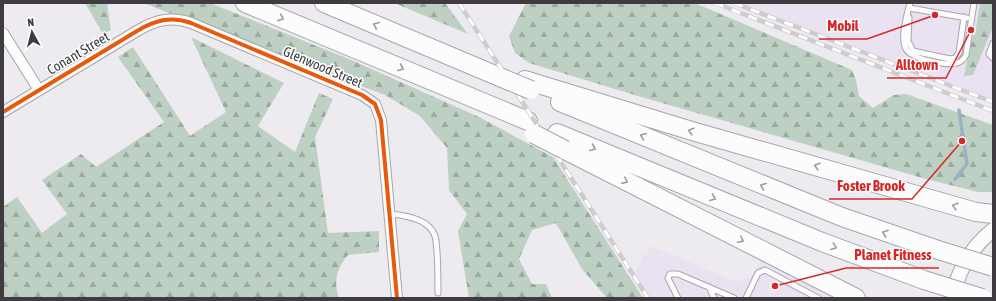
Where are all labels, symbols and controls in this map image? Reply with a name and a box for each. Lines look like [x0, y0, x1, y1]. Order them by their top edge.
north arrow [12, 12, 52, 52]
callout: Mobil [819, 12, 867, 39]
one-way arrow [277, 13, 285, 21]
text: N [27, 16, 35, 28]
text: Mobil [827, 17, 860, 34]
one-way arrow [373, 22, 380, 30]
street label: Conant Street [44, 28, 112, 78]
street label: Glenwood Street [281, 43, 365, 91]
callout: Alltown [887, 51, 946, 78]
text: Alltown [895, 56, 938, 73]
one-way arrow [398, 64, 405, 72]
one-way arrow [688, 127, 695, 136]
one-way arrow [640, 133, 647, 141]
one-way arrow [589, 143, 597, 151]
one-way arrow [813, 162, 820, 171]
callout: Foster Brook [829, 172, 912, 199]
one-way arrow [621, 176, 628, 184]
text: Foster Brook [837, 177, 905, 194]
one-way arrow [760, 183, 768, 191]
one-way arrow [710, 193, 717, 201]
one-way arrow [952, 202, 959, 211]
one-way arrow [881, 229, 888, 238]
one-way arrow [736, 235, 744, 243]
callout: Planet Fitness [846, 241, 939, 268]
one-way arrow [830, 242, 837, 250]
text: Planet Fitness [854, 246, 932, 263]

